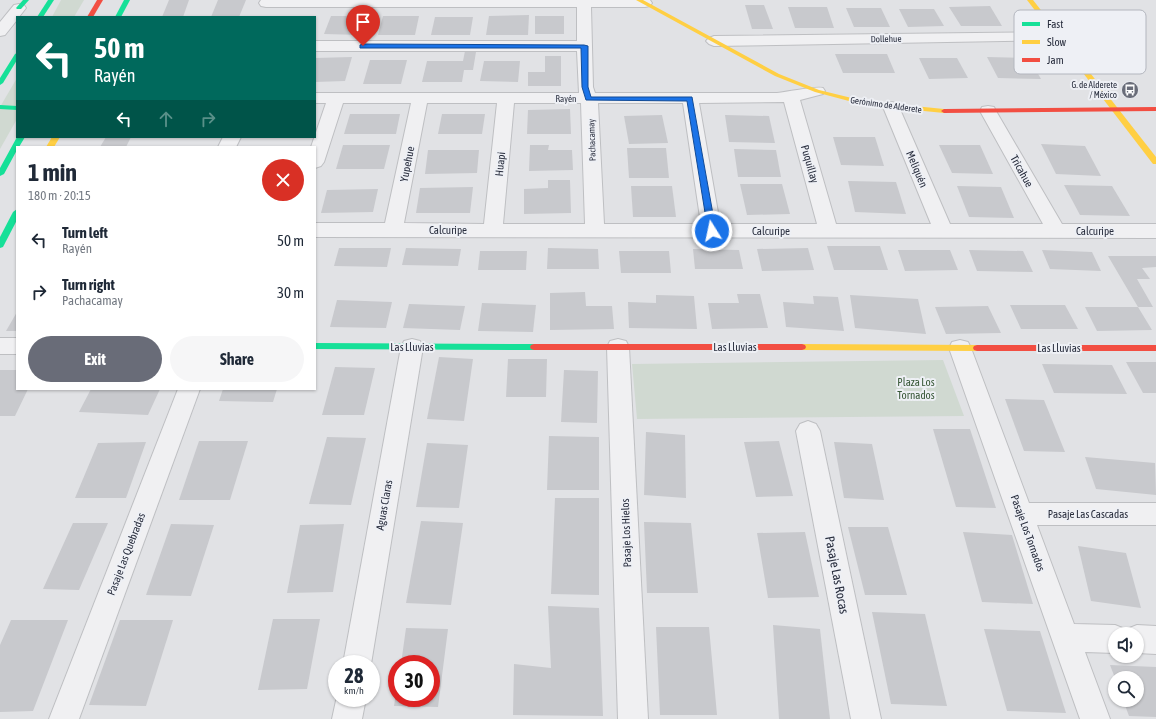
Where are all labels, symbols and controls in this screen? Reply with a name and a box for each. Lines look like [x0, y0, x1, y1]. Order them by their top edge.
pin [346, 5, 380, 46]
legend [1014, 10, 1146, 74]
icon: arrive [352, 11, 374, 33]
text: Fast [1047, 18, 1063, 30]
icon: left [28, 32, 80, 84]
text: 50 m [94, 32, 144, 64]
street label: Dollehue [870, 34, 902, 44]
text: Slow [1047, 36, 1066, 48]
text: Jam [1047, 54, 1064, 66]
text: Rayén [94, 65, 136, 86]
place label: G. de Alderete / México [1071, 80, 1117, 100]
bus stop icon: G. de Alderete / México [1120, 80, 1140, 100]
street label: Rayén [556, 94, 576, 104]
street label: Gerónimo de Alderete [850, 95, 922, 115]
icon: left [113, 108, 135, 130]
icon: ahead [155, 108, 177, 130]
icon: right [197, 108, 219, 130]
street label: Pachacamay [586, 118, 598, 161]
street label: Puquillay [799, 143, 821, 185]
street label: Yupehue [398, 145, 416, 183]
street label: Meliquén [904, 149, 930, 189]
street label: Huapi [493, 151, 507, 177]
street label: Tricahue [1008, 153, 1036, 189]
text: 1 min [28, 159, 77, 186]
button: close [262, 159, 304, 201]
text: 180 m · 20:15 [28, 188, 91, 203]
position arrow [691, 210, 733, 252]
text: Turn left [62, 224, 108, 241]
street label: Calcuripe [429, 224, 467, 236]
street label: Calcuripe [752, 225, 790, 237]
street label: Calcuripe [1076, 225, 1114, 237]
icon: left [28, 229, 50, 251]
text: 50 m [277, 232, 304, 249]
text: Rayén [62, 241, 92, 256]
text: Turn right [62, 276, 115, 293]
icon: right [28, 281, 50, 303]
text: 30 m [277, 284, 304, 301]
text: Pachacamay [62, 293, 123, 308]
button: Exit [28, 336, 162, 382]
button: Share [170, 336, 304, 382]
street label: Las Lluvias [390, 341, 434, 353]
street label: Las Lluvias [713, 341, 757, 353]
street label: Las Lluvias [1037, 342, 1081, 354]
park label: Plaza Los Tornados [897, 376, 935, 401]
street label: Aguas Claras [374, 479, 394, 531]
street label: Pasaje Los Tornados [1009, 493, 1047, 573]
street label: Pasaje Los Hielos [619, 498, 633, 568]
street label: Pasaje Las Cascadas [1048, 508, 1128, 520]
street label: Pasaje Las Quebradas [105, 511, 147, 597]
street label: Pasaje Las Rocas [822, 535, 852, 616]
map controls [1108, 627, 1144, 707]
button: sound [1108, 627, 1144, 663]
speed limit sign: 30 [388, 655, 440, 707]
text: 28 [345, 664, 363, 687]
button: search [1108, 671, 1144, 707]
text: km/h [344, 685, 364, 696]

